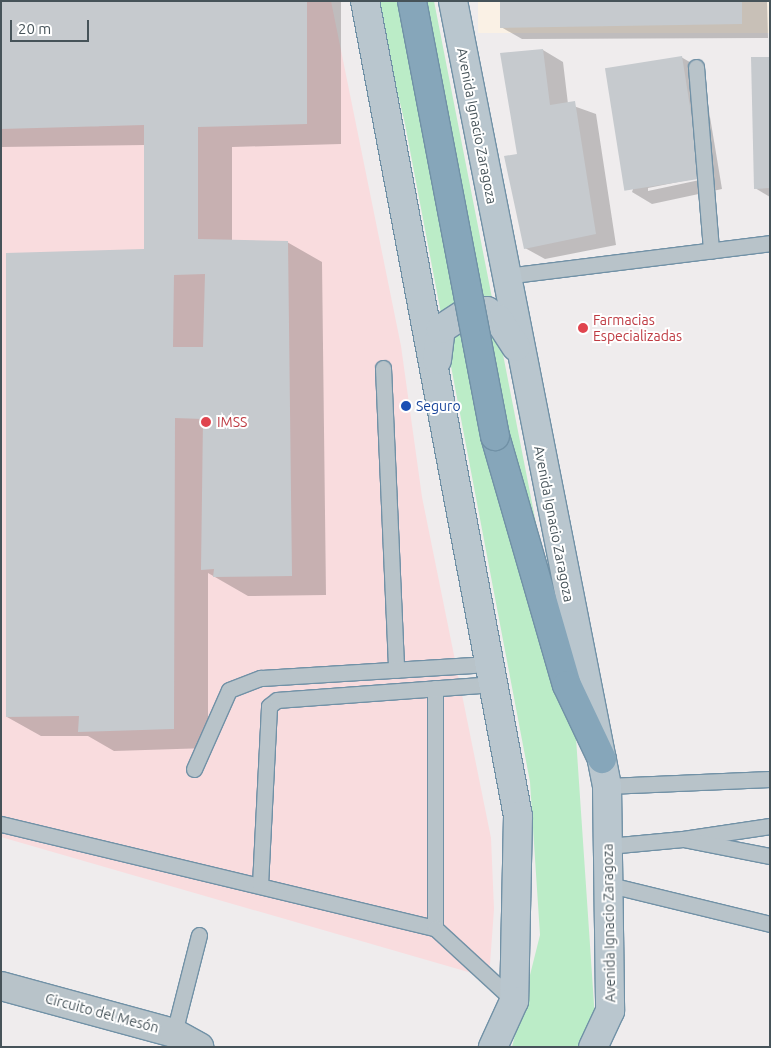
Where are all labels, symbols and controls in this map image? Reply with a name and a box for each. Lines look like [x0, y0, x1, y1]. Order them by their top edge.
scale bar [12, 10, 91, 42]
text: 20 m [18, 20, 51, 37]
street label: Avenida Ignacio Zaragoza [454, 46, 500, 206]
place label: Farmacias Especializadas [593, 312, 682, 344]
marker: Farmacias Especializadas [577, 322, 589, 334]
place label: Seguro [416, 398, 461, 414]
marker: Seguro [400, 400, 412, 412]
place label: IMSS [217, 414, 247, 430]
marker: IMSS [199, 415, 213, 429]
street label: Avenida Ignacio Zaragoza [531, 444, 577, 604]
street label: Avenida Ignacio Zaragoza [599, 843, 619, 1003]
street label: Circuito del Mesón [43, 990, 161, 1036]

